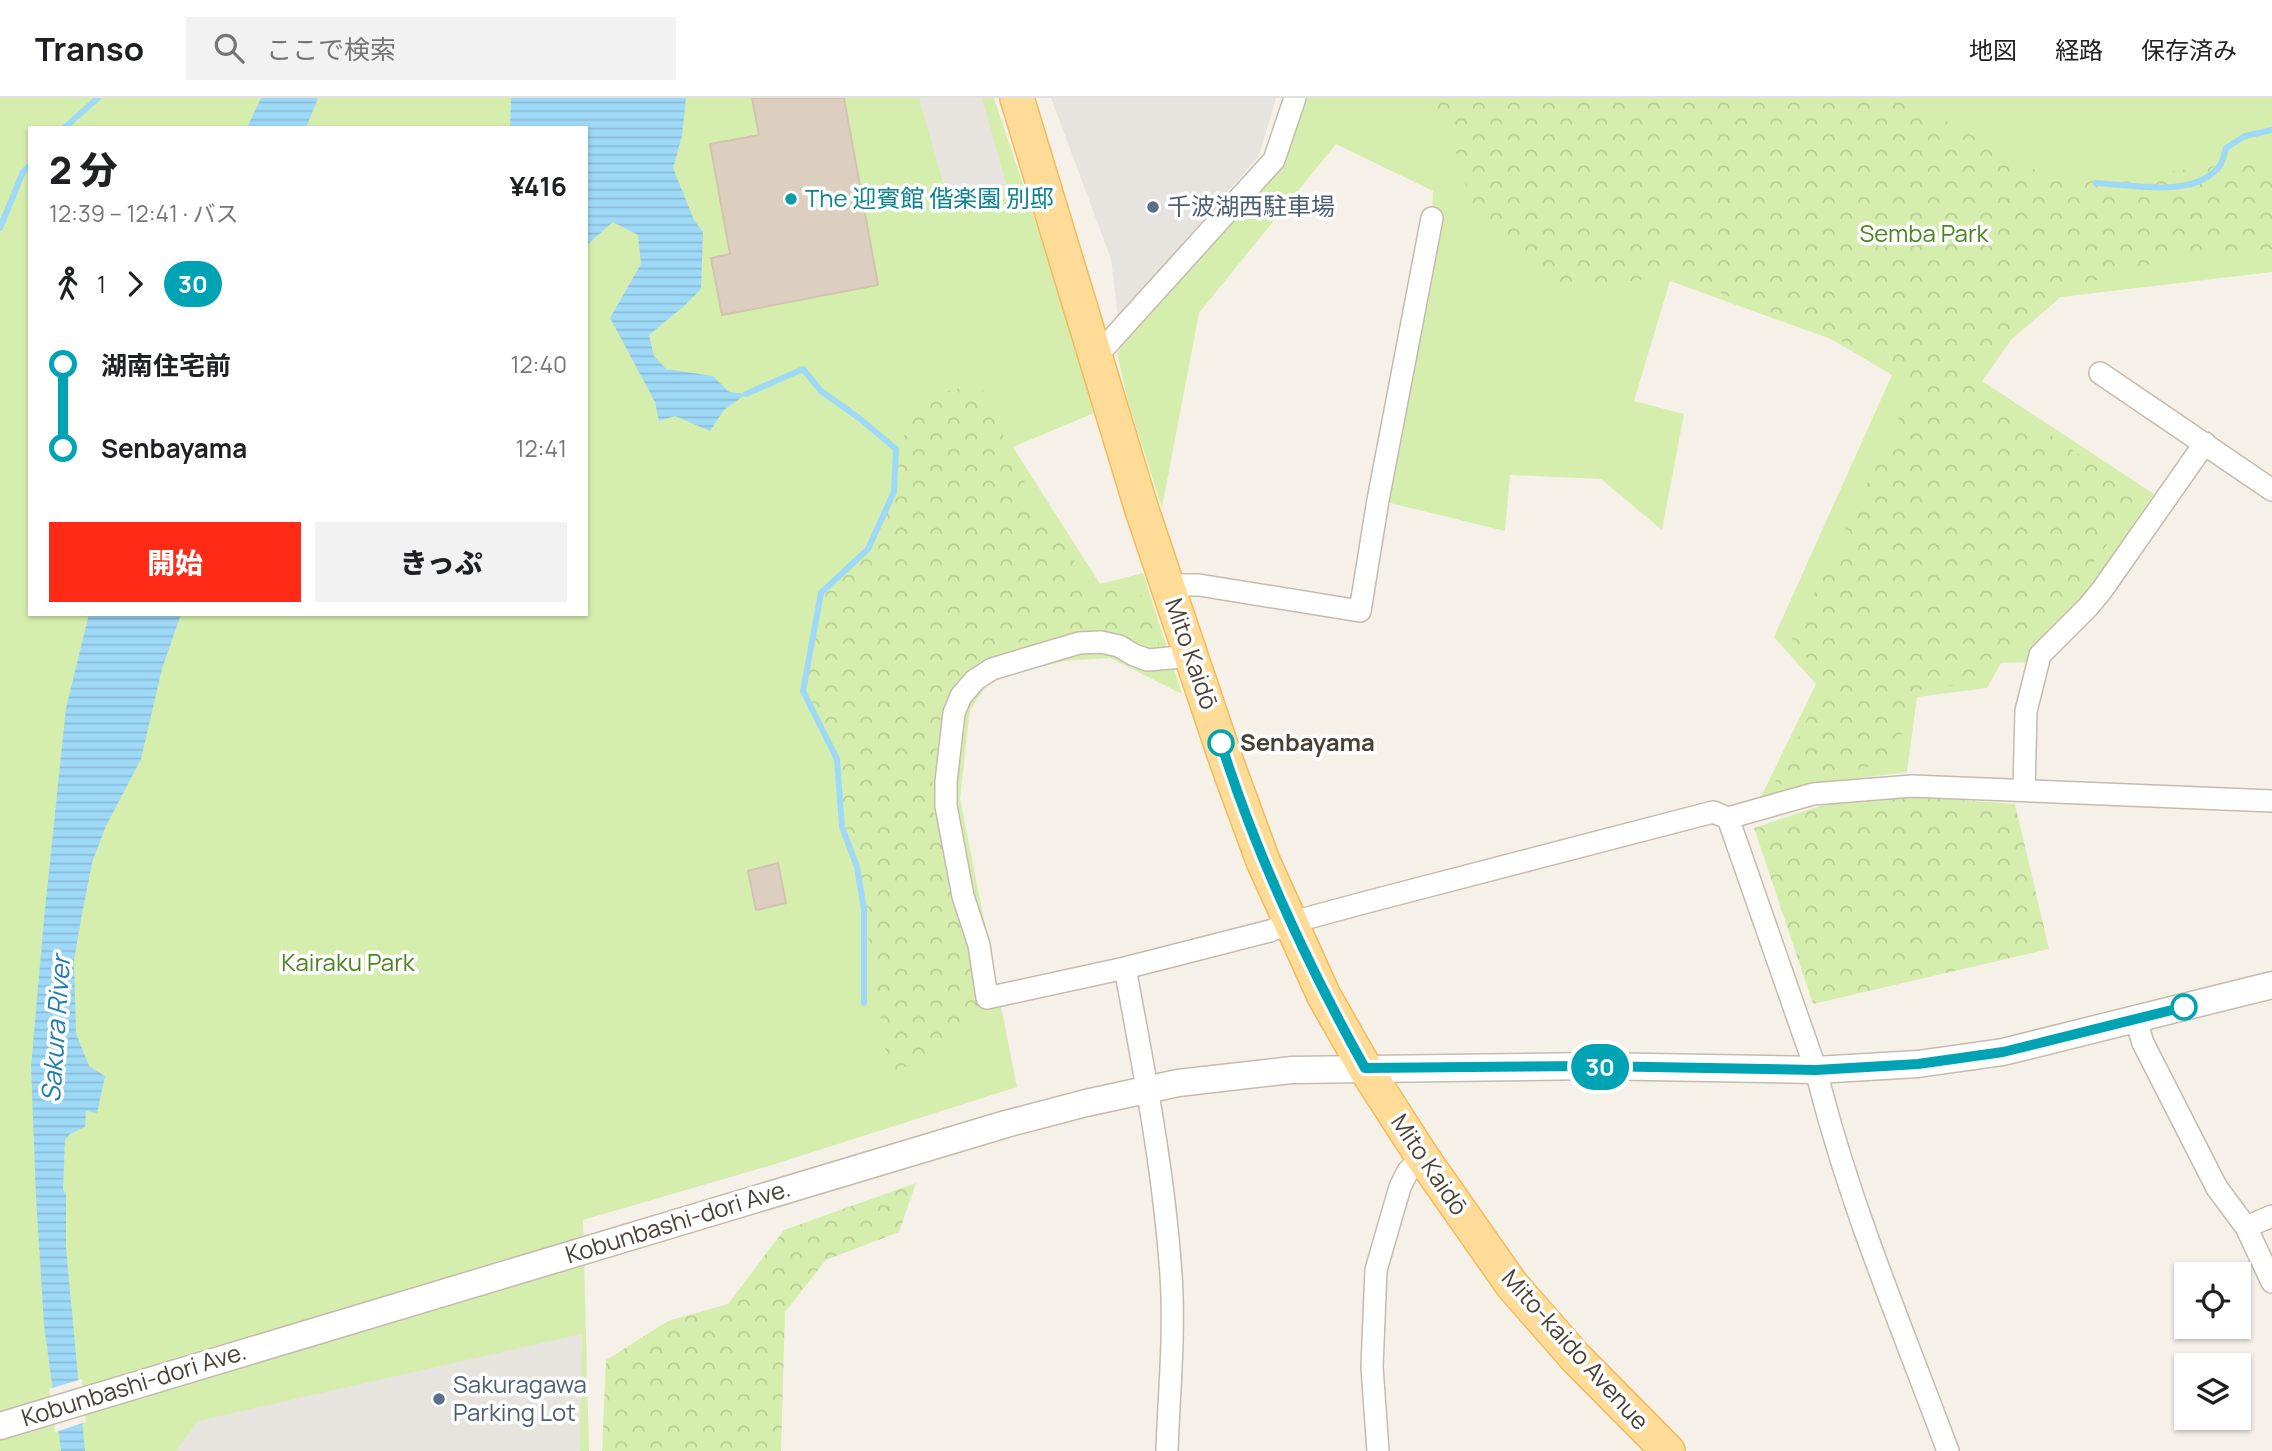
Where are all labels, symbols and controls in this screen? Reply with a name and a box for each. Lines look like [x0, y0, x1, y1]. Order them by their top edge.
search box [186, 17, 676, 80]
text: Transo [35, 26, 144, 71]
icon: search [210, 29, 248, 67]
text: ここで検索 [266, 31, 396, 67]
text: 地図 [1969, 33, 2017, 66]
text: 経路 [2055, 33, 2103, 66]
text: 保存済み [2141, 33, 2237, 66]
text: 2 分 [49, 143, 118, 195]
text: ¥416 [510, 168, 567, 204]
place label: The 迎賓館 偕楽園 別邸 [805, 181, 1054, 214]
place label: 千波湖西駐車場 [1167, 189, 1335, 222]
marker: The 迎賓館 偕楽園 別邸 [783, 191, 799, 207]
text: 12:39 – 12:41 · バス [49, 197, 238, 229]
marker: 千波湖西駐車場 [1145, 199, 1161, 215]
park label: Semba Park [1860, 216, 1990, 249]
icon: walk [49, 265, 87, 303]
icon: forward [116, 265, 154, 303]
text: 30 [178, 267, 208, 300]
text: 1 [97, 268, 106, 300]
text: 湖南住宅前 [101, 347, 231, 383]
text: 12:40 [510, 348, 567, 380]
text: Senbayama [101, 430, 247, 466]
text: 12:41 [516, 432, 567, 464]
button: 開始 [49, 522, 301, 602]
button: きっぷ [315, 522, 567, 602]
street label: Mito Kaidō [1158, 594, 1227, 713]
place label: Senbayama [1240, 725, 1375, 758]
marker: Senbayama [1208, 730, 1234, 756]
park label: Kairaku Park [281, 945, 416, 978]
water label: Sakura River [32, 951, 78, 1104]
unlabelled marker [2171, 994, 2197, 1020]
line badge: 30 [1568, 1044, 1632, 1090]
text: 30 [1585, 1050, 1615, 1083]
street label: Mito Kaidō [1384, 1107, 1476, 1221]
street label: Kobunbashi-dori Ave. [561, 1171, 794, 1270]
street label: Mito-kaido Avenue [1495, 1262, 1657, 1436]
map controls [2174, 1262, 2251, 1430]
button: locate [2174, 1262, 2251, 1339]
street label: Kobunbashi-dori Ave. [17, 1334, 250, 1433]
button: layers [2174, 1353, 2251, 1430]
place label: Sakuragawa Parking Lot [453, 1367, 587, 1428]
marker: Sakuragawa Parking Lot [431, 1391, 447, 1407]

